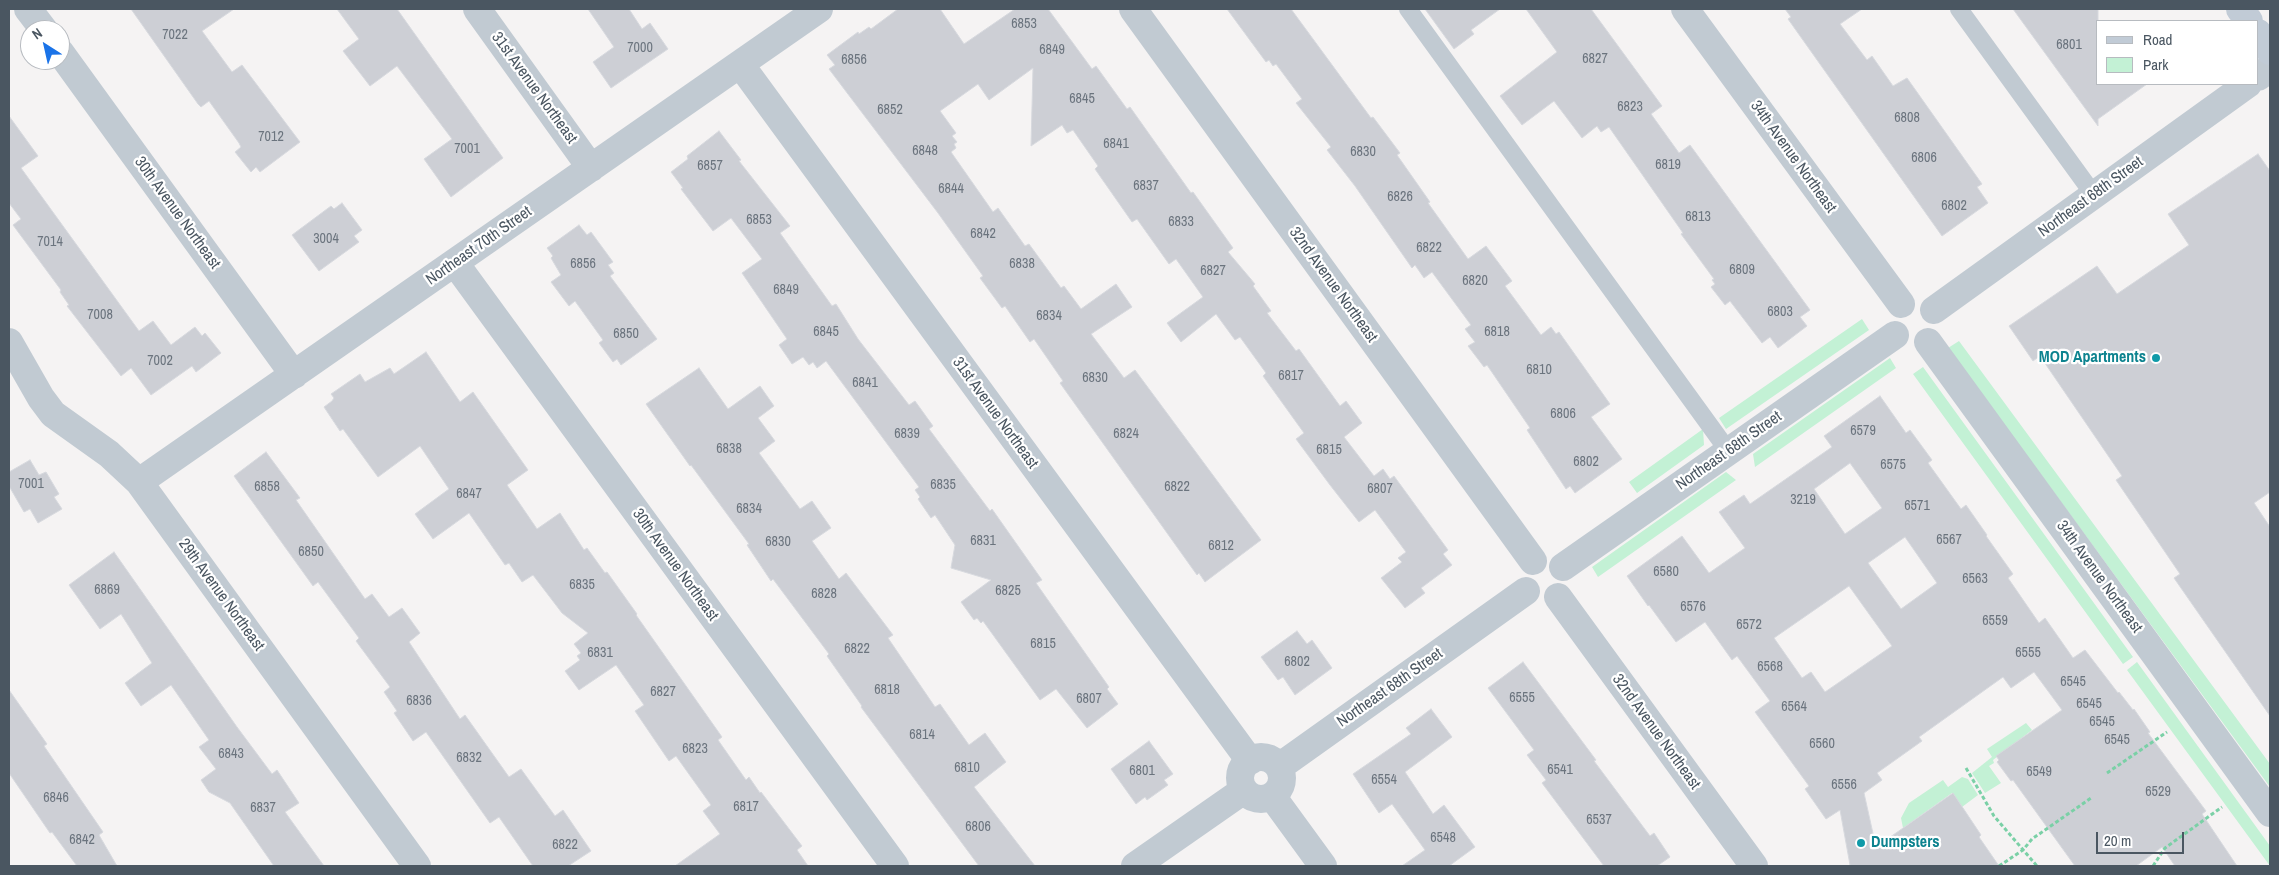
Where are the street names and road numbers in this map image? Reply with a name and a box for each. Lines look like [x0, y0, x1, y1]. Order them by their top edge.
street label: 31st Avenue Northeast [487, 28, 581, 148]
street label: 34th Avenue Northeast [1746, 97, 1840, 217]
street label: 30th Avenue Northeast [130, 153, 224, 273]
street label: Northeast 68th Street [2035, 153, 2147, 241]
street label: Northeast 70th Street [422, 202, 536, 290]
street label: 32nd Avenue Northeast [1285, 224, 1381, 346]
street label: 31st Avenue Northeast [948, 353, 1042, 473]
street label: Northeast 68th Street [1672, 407, 1786, 495]
street label: 30th Avenue Northeast [628, 505, 722, 625]
street label: 34th Avenue Northeast [2052, 517, 2146, 637]
street label: 29th Avenue Northeast [174, 535, 268, 655]
street label: Northeast 68th Street [1333, 644, 1447, 732]
street label: 32nd Avenue Northeast [1608, 671, 1704, 793]

